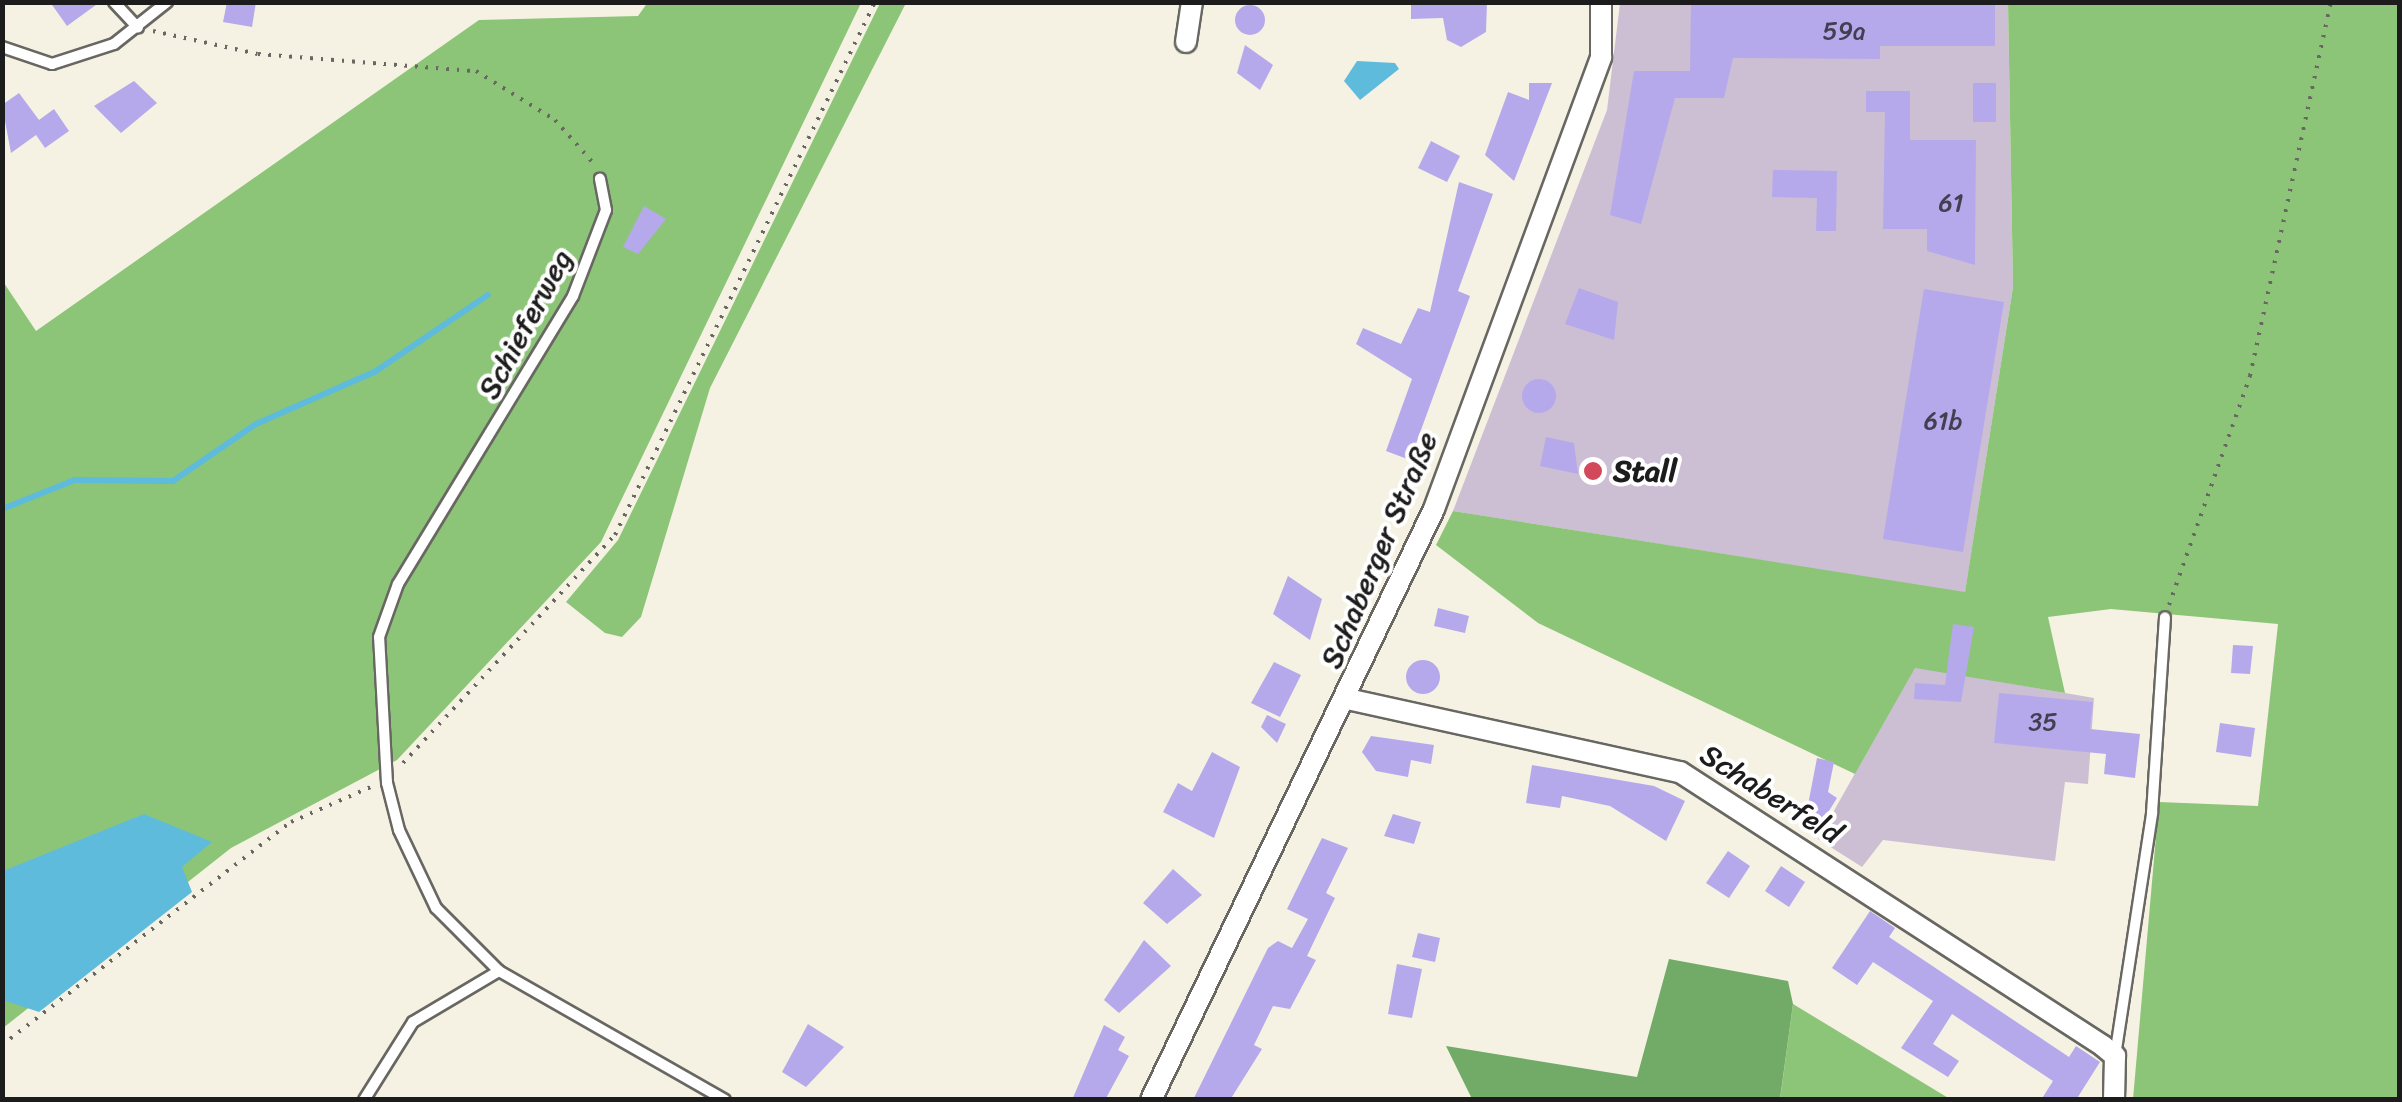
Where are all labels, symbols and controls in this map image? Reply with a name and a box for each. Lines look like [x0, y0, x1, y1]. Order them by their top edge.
house number: 59a [1822, 16, 1866, 46]
house number: 61 [1939, 188, 1963, 218]
street label: Schieferweg [471, 243, 579, 405]
house number: 61b [1924, 406, 1962, 436]
street label: Schaberger Straße [1313, 426, 1445, 674]
place label: Stall [1613, 453, 1677, 489]
marker: Stall [1582, 460, 1604, 482]
house number: 35 [2029, 707, 2057, 737]
street label: Schaberfeld [1694, 736, 1848, 852]

